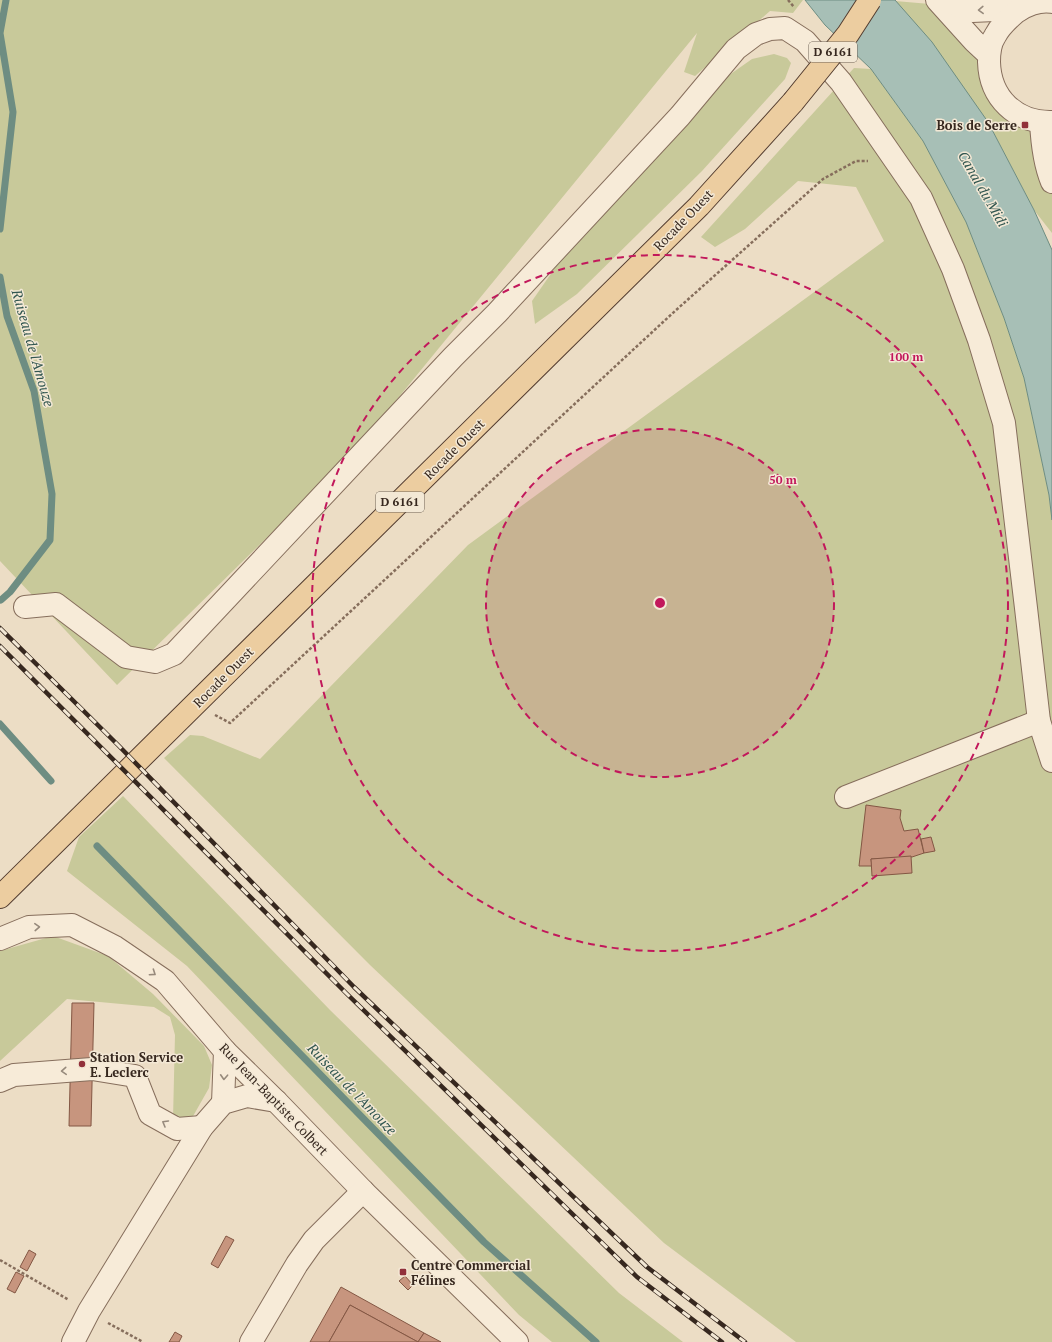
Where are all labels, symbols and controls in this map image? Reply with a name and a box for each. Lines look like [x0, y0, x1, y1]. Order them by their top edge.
one-way arrow [978, 6, 984, 15]
road number: D 6161 [809, 42, 857, 62]
place label: Bois de Serre [936, 116, 1017, 134]
marker: Bois de Serre [1020, 120, 1030, 130]
water label: Canal du Midi [954, 147, 1013, 230]
street label: Rocade Ouest [649, 185, 717, 255]
water label: Ruiseau de l'Amouze [7, 286, 59, 409]
text: 100 m [889, 349, 923, 364]
street label: Rocade Ouest [420, 415, 488, 483]
text: 50 m [769, 472, 797, 487]
road number: D 6161 [376, 492, 424, 512]
centre of rings [653, 596, 667, 610]
street label: Rocade Ouest [189, 643, 257, 711]
one-way arrow [34, 922, 40, 931]
one-way arrow [149, 968, 156, 976]
water label: Ruiseau de l'Amouze [303, 1038, 402, 1139]
street label: Rue Jean-Baptiste Colbert [216, 1039, 333, 1159]
place label: Station Service E. Leclerc [90, 1048, 183, 1081]
marker: Station Service E. Leclerc [77, 1059, 87, 1069]
one-way arrow [61, 1067, 67, 1076]
one-way arrow [220, 1074, 228, 1080]
one-way arrow [162, 1120, 169, 1127]
place label: Centre Commercial Félines [411, 1256, 531, 1289]
marker: Centre Commercial Félines [398, 1267, 408, 1277]

